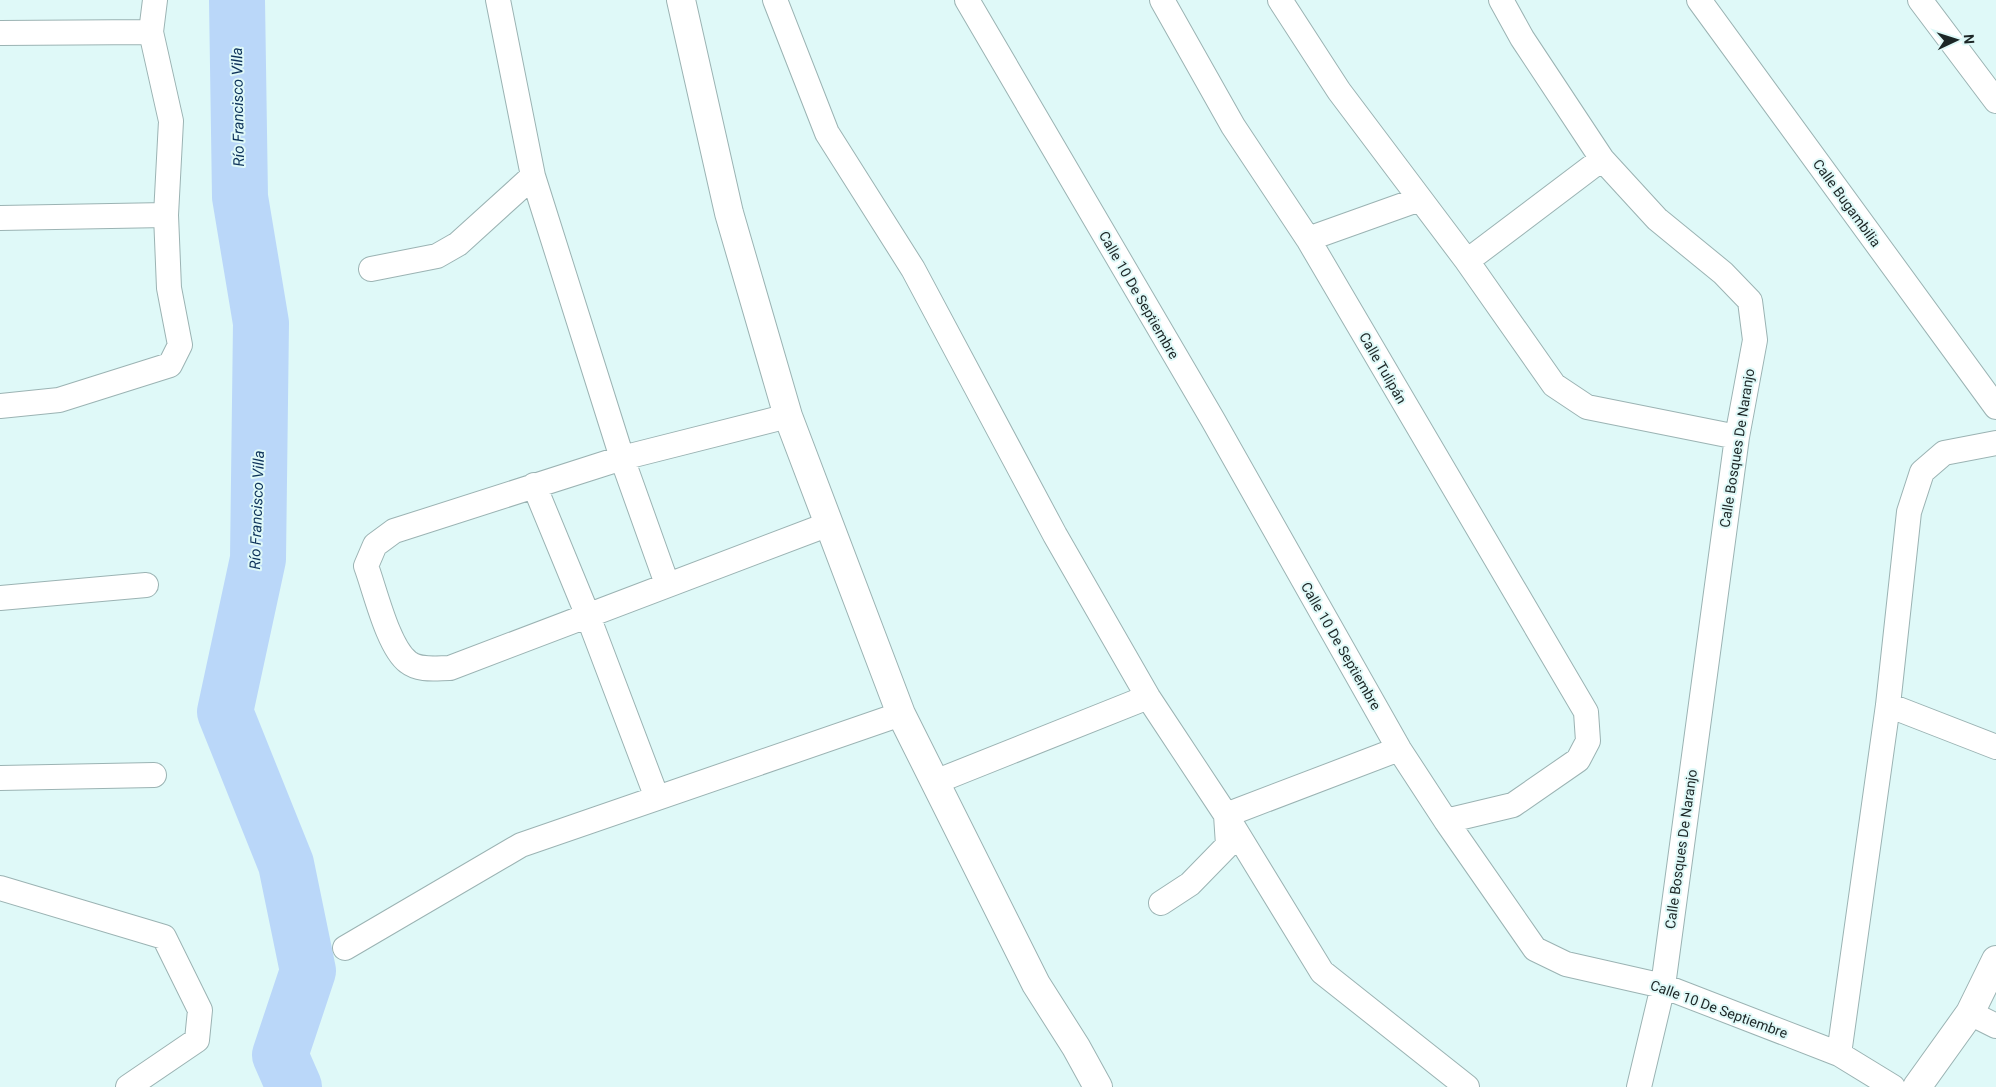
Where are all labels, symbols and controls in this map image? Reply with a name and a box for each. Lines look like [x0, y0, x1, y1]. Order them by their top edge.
north arrow [1931, 15, 1981, 65]
text: N [1961, 34, 1977, 45]
water label: Río Francisco Villa [228, 47, 248, 167]
street label: Calle Bugambilia [1810, 156, 1884, 250]
street label: Calle 10 De Septiembre [1096, 228, 1182, 362]
street label: Calle Tulipán [1356, 330, 1410, 406]
street label: Calle Bosques De Naranjo [1717, 367, 1757, 529]
water label: Río Francisco Villa [246, 450, 268, 570]
street label: Calle 10 De Septiembre [1298, 579, 1384, 713]
street label: Calle Bosques De Naranjo [1662, 768, 1700, 930]
street label: Calle 10 De Septiembre [1648, 977, 1790, 1041]

